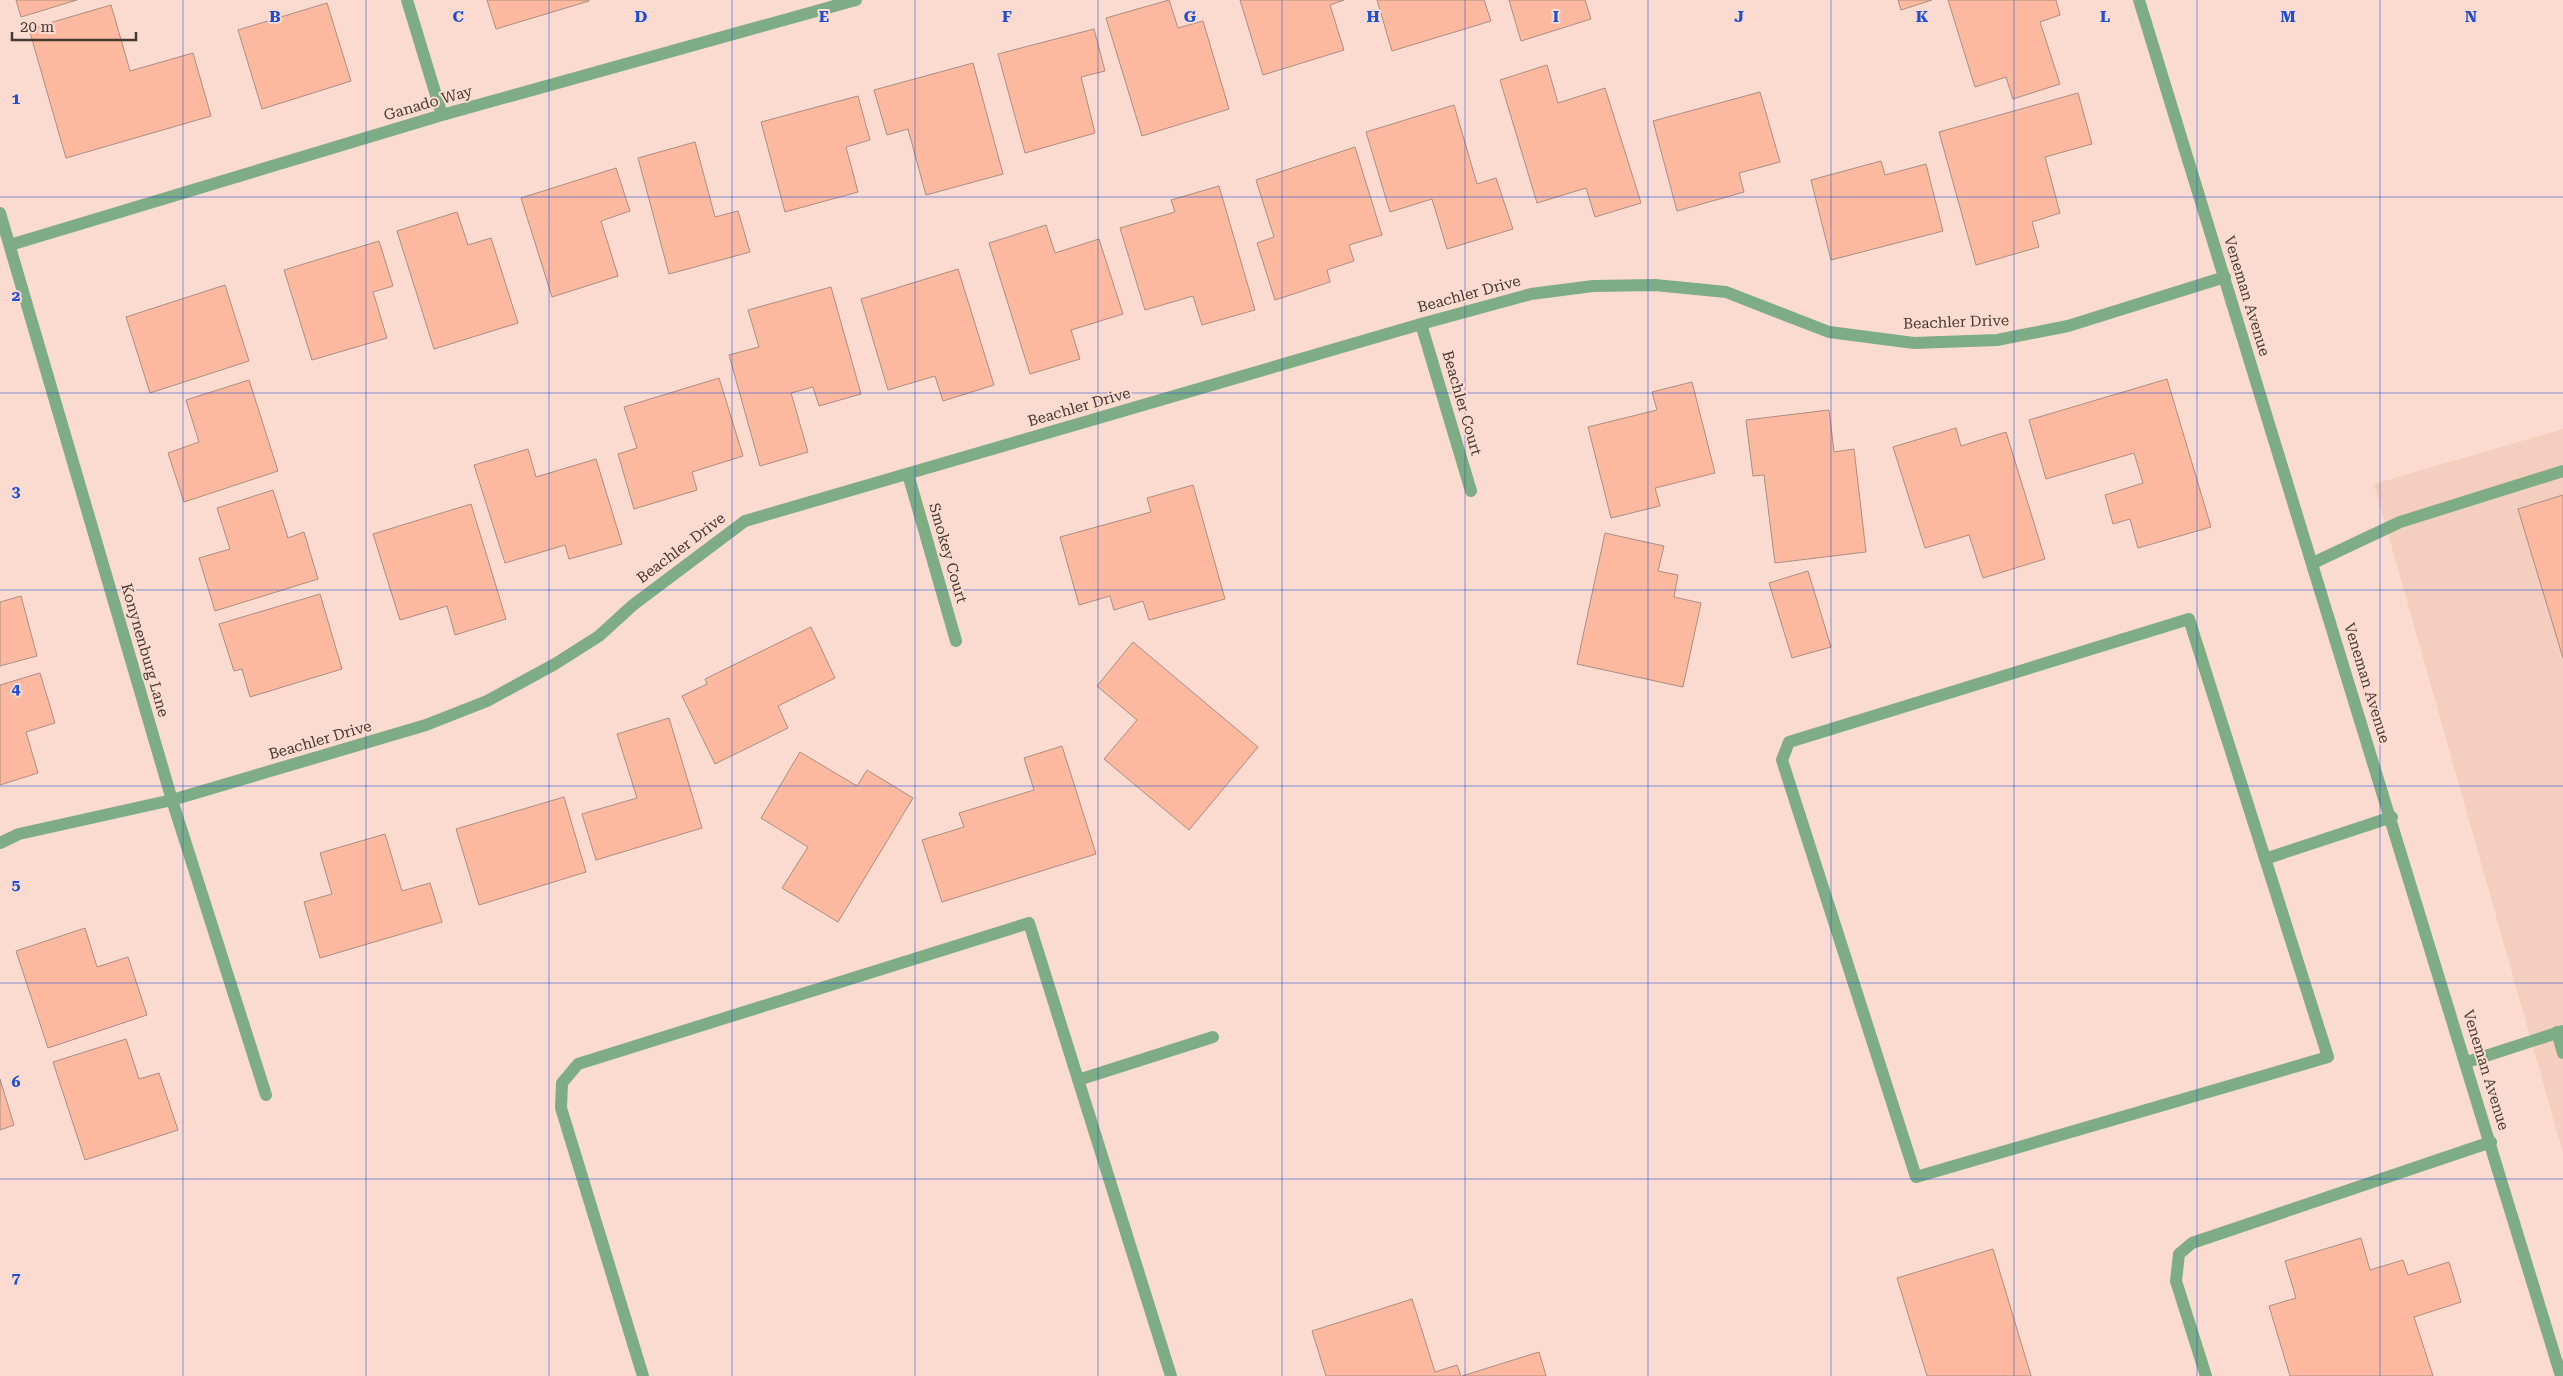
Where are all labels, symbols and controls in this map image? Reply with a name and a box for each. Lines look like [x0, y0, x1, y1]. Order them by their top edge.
text: B [269, 7, 281, 26]
text: C [452, 7, 464, 26]
text: D [635, 7, 648, 26]
text: E [819, 7, 829, 26]
text: F [1002, 7, 1012, 26]
text: G [1184, 7, 1197, 26]
text: H [1366, 7, 1380, 26]
text: I [1553, 7, 1559, 26]
text: J [1734, 7, 1744, 26]
text: K [1916, 7, 1929, 26]
text: L [2100, 7, 2110, 26]
text: M [2280, 7, 2296, 26]
text: N [2465, 7, 2477, 26]
scale bar [12, 10, 136, 42]
text: 20 m [20, 18, 55, 36]
street label: Ganado Way [382, 82, 475, 124]
text: 1 [12, 89, 21, 108]
street label: Veneman Avenue [2220, 234, 2274, 358]
street label: Beachler Drive [1415, 272, 1523, 316]
text: 2 [12, 286, 21, 305]
street label: Beachler Drive [1903, 311, 2009, 333]
street label: Beachler Court [1438, 348, 1486, 458]
street label: Beachler Drive [1026, 384, 1132, 430]
text: 3 [12, 482, 21, 501]
street label: Smokey Court [925, 501, 971, 606]
street label: Beachler Drive [633, 509, 729, 587]
street label: Konynenburg Lane [117, 581, 173, 719]
street label: Veneman Avenue [2340, 621, 2394, 745]
text: 4 [12, 679, 21, 698]
street label: Beachler Drive [267, 717, 373, 763]
text: 5 [12, 875, 21, 894]
street label: Veneman Avenue [2459, 1008, 2513, 1132]
text: 6 [12, 1072, 21, 1091]
text: 7 [12, 1268, 21, 1287]

